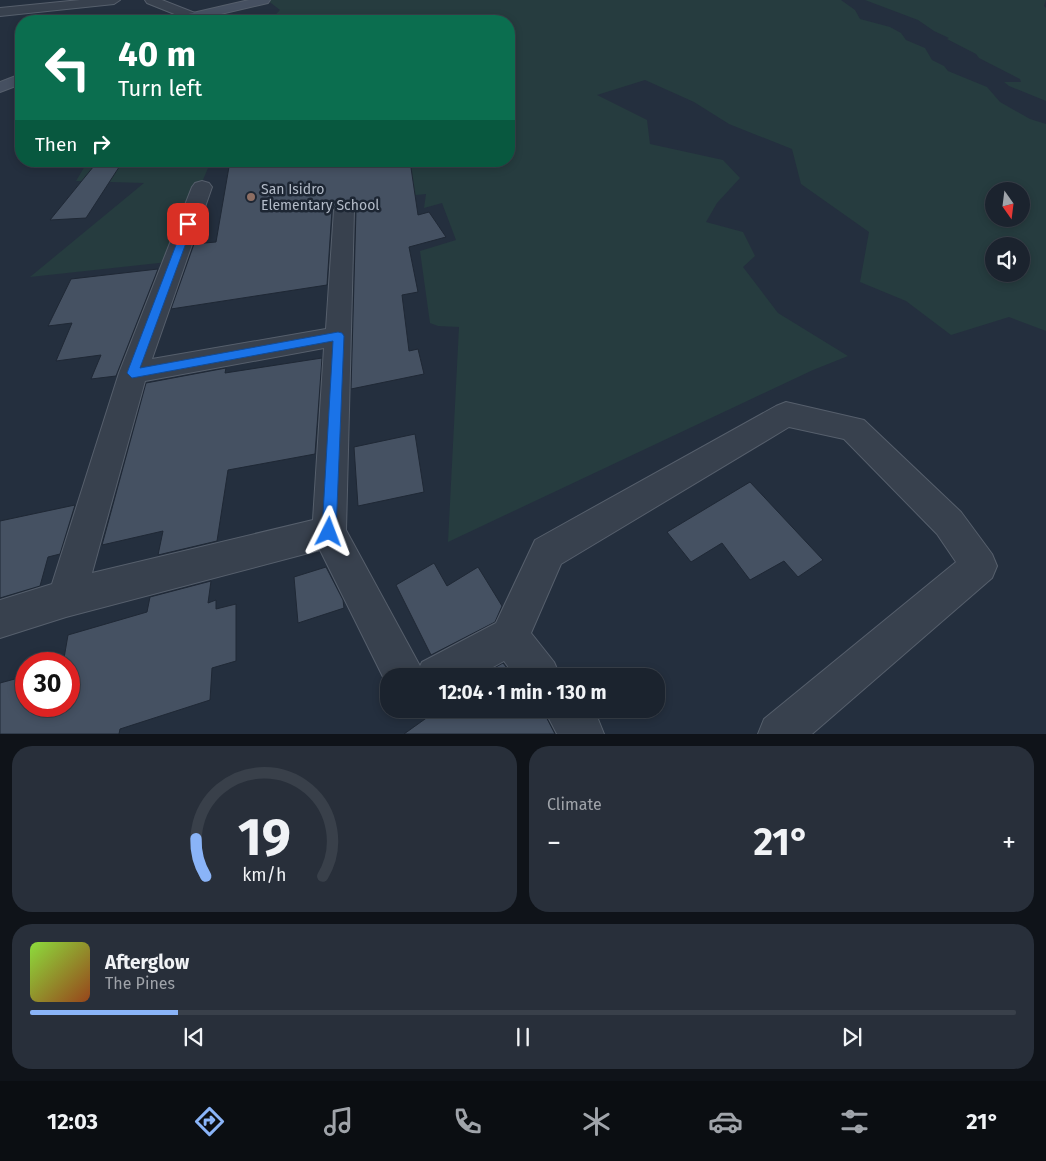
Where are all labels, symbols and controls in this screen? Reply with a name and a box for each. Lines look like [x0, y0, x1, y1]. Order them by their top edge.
text: 40 m [118, 33, 196, 75]
icon: left [35, 35, 100, 100]
text: Turn left [118, 75, 202, 102]
icon: right [87, 130, 115, 158]
text: Then [35, 133, 77, 156]
place label: San Isidro Elementary School [261, 181, 379, 214]
north arrow [985, 182, 1030, 228]
map controls [985, 182, 1030, 282]
marker: San Isidro Elementary School [245, 191, 257, 203]
pin [167, 203, 209, 245]
icon: arrive [174, 210, 202, 238]
button: sound [985, 237, 1030, 282]
position arrow [302, 505, 354, 557]
speed limit sign: 30 [15, 652, 80, 717]
text: 12:04 · 1 min · 130 m [438, 681, 607, 704]
text: Climate [547, 795, 602, 814]
text: 19 [238, 806, 291, 869]
text: 21° [753, 819, 810, 865]
text: − [547, 826, 561, 859]
text: + [1002, 826, 1016, 859]
text: km/h [242, 864, 287, 886]
text: Afterglow [105, 951, 189, 974]
text: The Pines [105, 974, 175, 993]
icon: previous [180, 1023, 208, 1051]
icon: pause [509, 1023, 537, 1051]
icon: next [838, 1023, 866, 1051]
icon: directions [192, 1104, 227, 1139]
icon: music [321, 1104, 356, 1139]
icon: phone [450, 1104, 485, 1139]
icon: climate [579, 1104, 614, 1139]
icon: car [708, 1104, 743, 1139]
icon: filters [837, 1104, 872, 1139]
text: 12:03 [47, 1108, 98, 1135]
text: 21° [966, 1108, 999, 1135]

